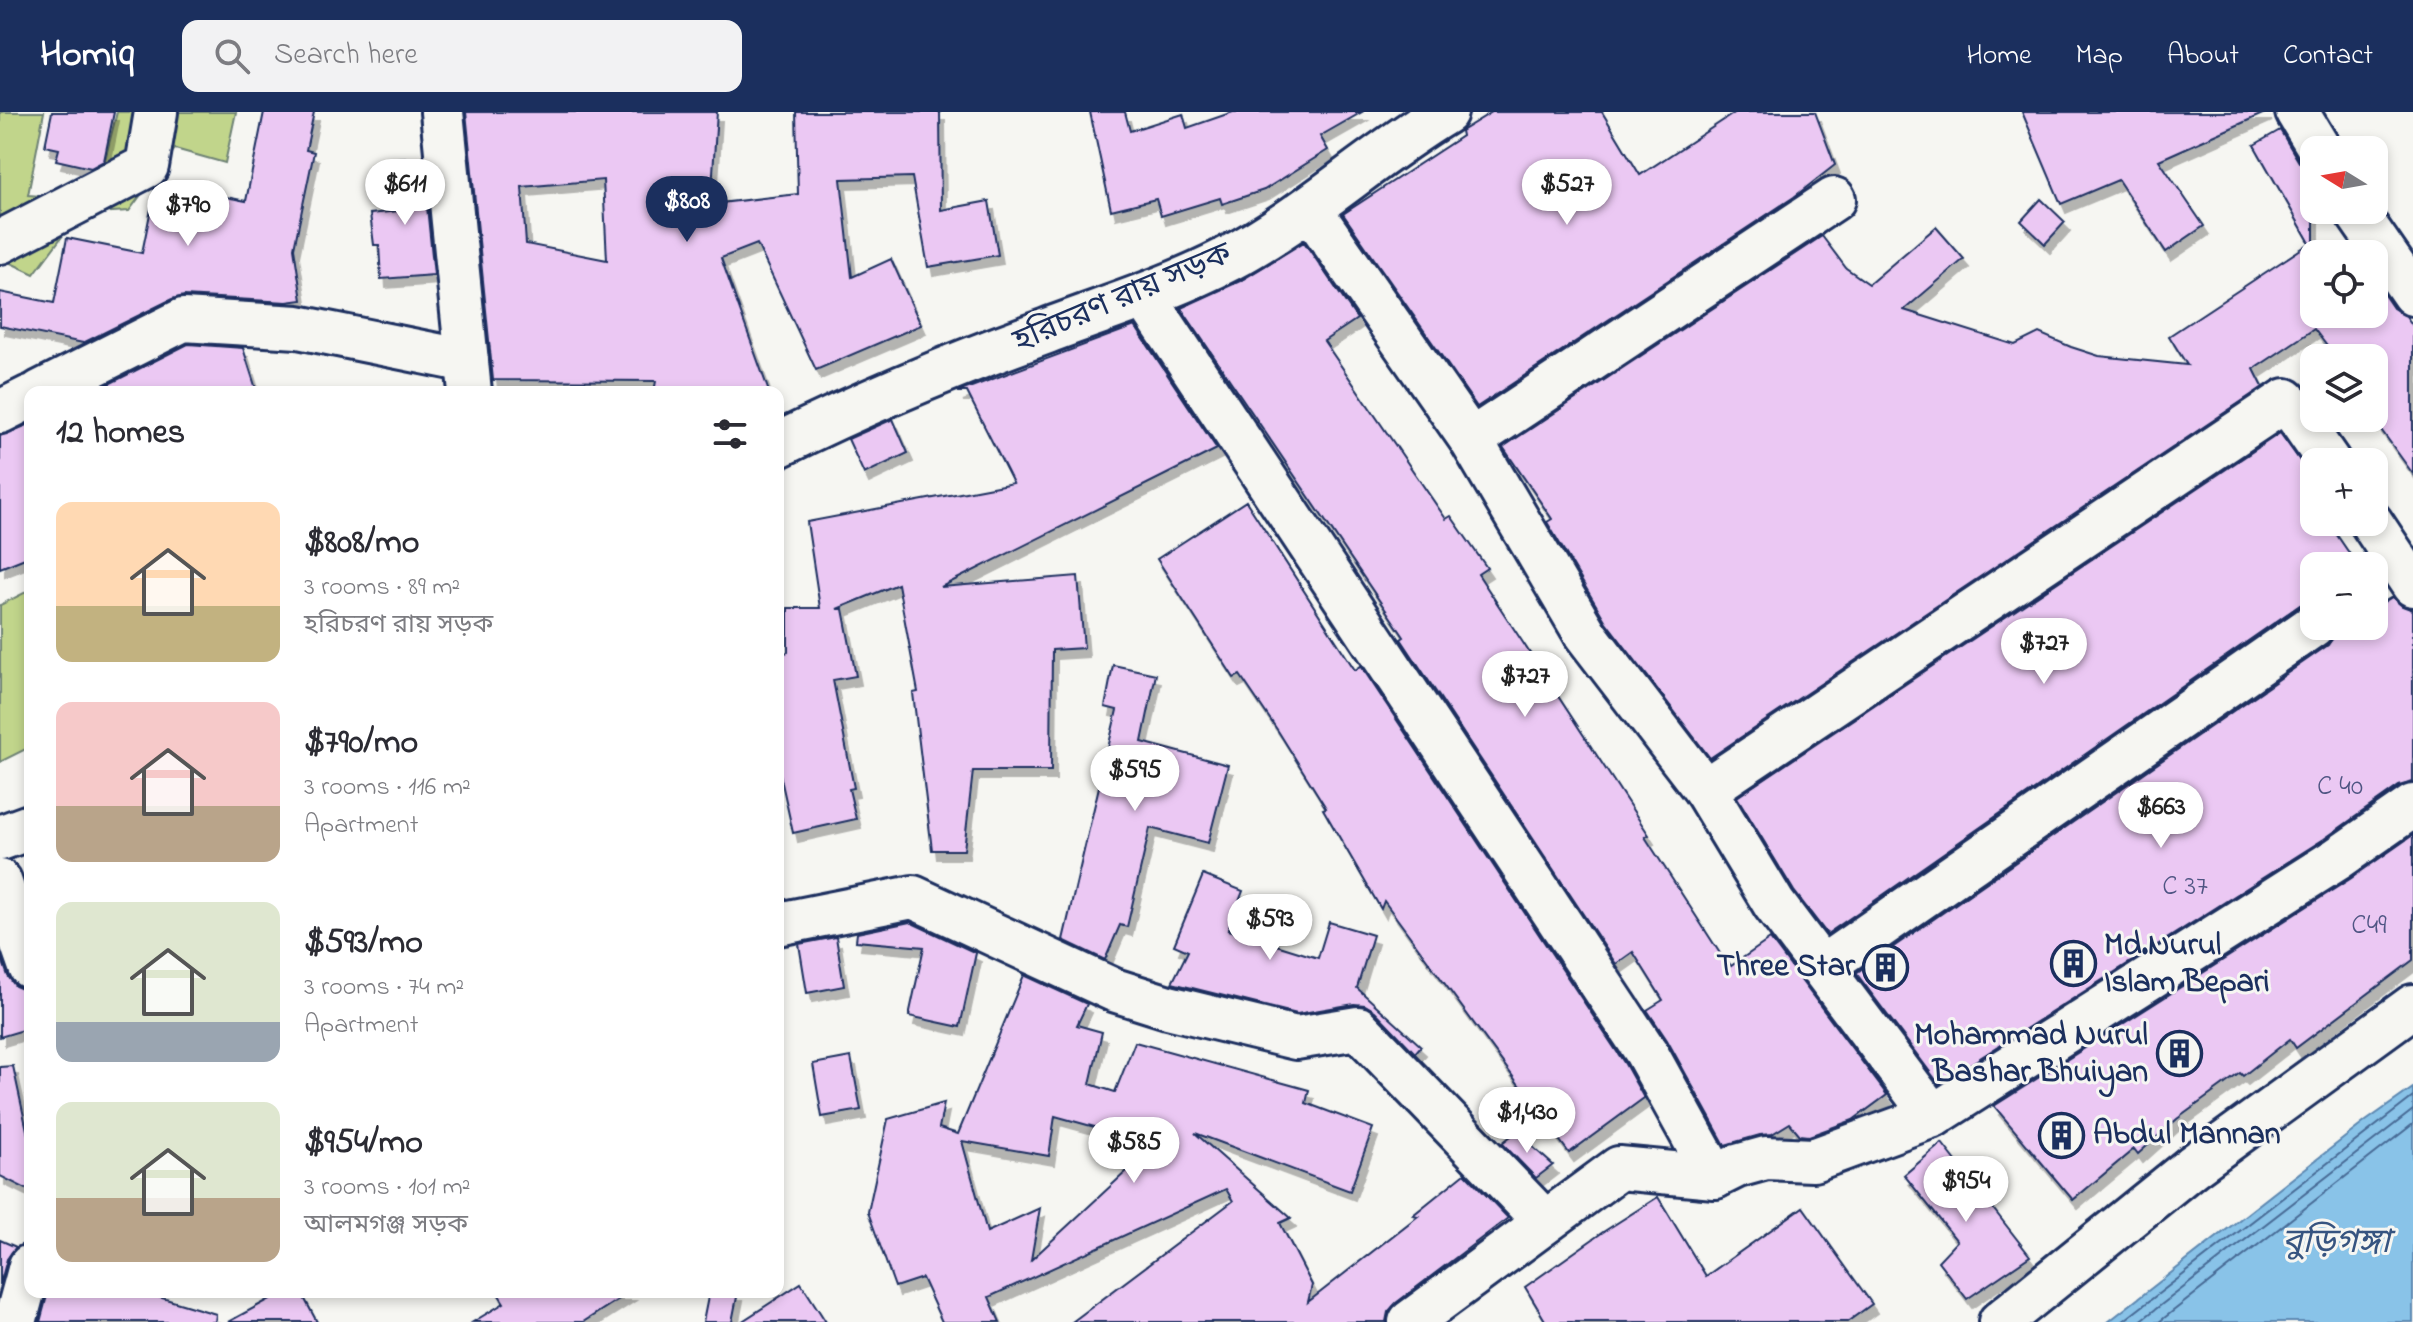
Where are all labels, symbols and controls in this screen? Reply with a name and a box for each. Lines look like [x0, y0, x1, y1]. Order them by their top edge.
search box [182, 20, 742, 92]
text: Homiq [40, 28, 134, 84]
icon: search [210, 34, 254, 78]
text: Search here [274, 34, 418, 78]
text: Home [1966, 36, 2032, 77]
text: Map [2076, 36, 2123, 77]
text: About [2167, 36, 2239, 77]
text: Contact [2283, 36, 2373, 77]
north arrow [2300, 136, 2388, 224]
map controls [2300, 136, 2388, 640]
pin: $611 [358, 159, 452, 227]
pin: $527 [1520, 159, 1614, 227]
text: $611 [383, 166, 427, 204]
text: $527 [1540, 166, 1594, 204]
pin: $808 [640, 176, 734, 244]
pin: $790 [141, 180, 235, 248]
text: $808 [664, 183, 710, 221]
text: $790 [165, 187, 211, 225]
street label: হরিচরণ রায় সড়ক [1006, 231, 1240, 367]
button: locate [2300, 240, 2388, 328]
button: layers [2300, 344, 2388, 432]
text: 12 homes [56, 409, 185, 459]
icon: filters [708, 412, 752, 456]
button: + [2300, 448, 2388, 536]
text: $808/mo [304, 519, 419, 569]
icon: home [120, 534, 216, 630]
button: − [2300, 552, 2388, 640]
text: 3 rooms · 89 m² [304, 569, 460, 607]
text: হরিচরণ রায় সড়ক [304, 607, 493, 645]
pin: $727 [1997, 618, 2091, 686]
text: $727 [2019, 625, 2069, 663]
pin: $727 [1478, 651, 1572, 719]
text: $727 [1500, 658, 1550, 696]
text: $790/mo [304, 719, 418, 769]
icon: home [120, 734, 216, 830]
pin: $595 [1088, 745, 1182, 813]
text: $595 [1108, 752, 1162, 790]
house number: C 40 [2317, 767, 2363, 808]
text: 3 rooms · 116 m² [304, 769, 471, 807]
pin: $663 [2114, 782, 2208, 850]
text: $663 [2136, 789, 2186, 827]
text: Apartment [304, 807, 418, 845]
house number: C 37 [2162, 867, 2208, 908]
pin: $593 [1223, 894, 1317, 962]
text: $593 [1245, 901, 1295, 939]
house number: C49 [2351, 906, 2387, 947]
text: $593/mo [304, 919, 423, 969]
place label: Md.Nurul Islam Bepari [2104, 923, 2270, 1007]
icon: home [120, 934, 216, 1030]
building icon: Md.Nurul Islam Bepari [2049, 940, 2097, 988]
building icon: Three Star [1862, 943, 1910, 991]
place label: Three Star [1716, 944, 1856, 991]
text: 3 rooms · 74 m² [304, 969, 464, 1007]
text: Apartment [304, 1007, 418, 1045]
place label: Mohammad Nurul Bashar Bhuiyan [1914, 1013, 2148, 1098]
building icon: Mohammad Nurul Bashar Bhuiyan [2155, 1030, 2203, 1078]
pin: $1,430 [1462, 1087, 1592, 1155]
text: $1,430 [1496, 1094, 1558, 1132]
building icon: Abdul Mannan [2038, 1111, 2086, 1159]
place label: Abdul Mannan [2093, 1112, 2281, 1159]
pin: $585 [1087, 1117, 1181, 1185]
text: $954/mo [304, 1119, 423, 1169]
text: $585 [1106, 1124, 1162, 1162]
icon: home [120, 1134, 216, 1230]
pin: $954 [1919, 1156, 2013, 1224]
text: $954 [1941, 1163, 1991, 1201]
text: 3 rooms · 101 m² [304, 1169, 470, 1207]
text: আলমগঞ্জ সড়ক [304, 1207, 468, 1245]
water label: বুড়িগঙ্গা [2282, 1219, 2396, 1269]

